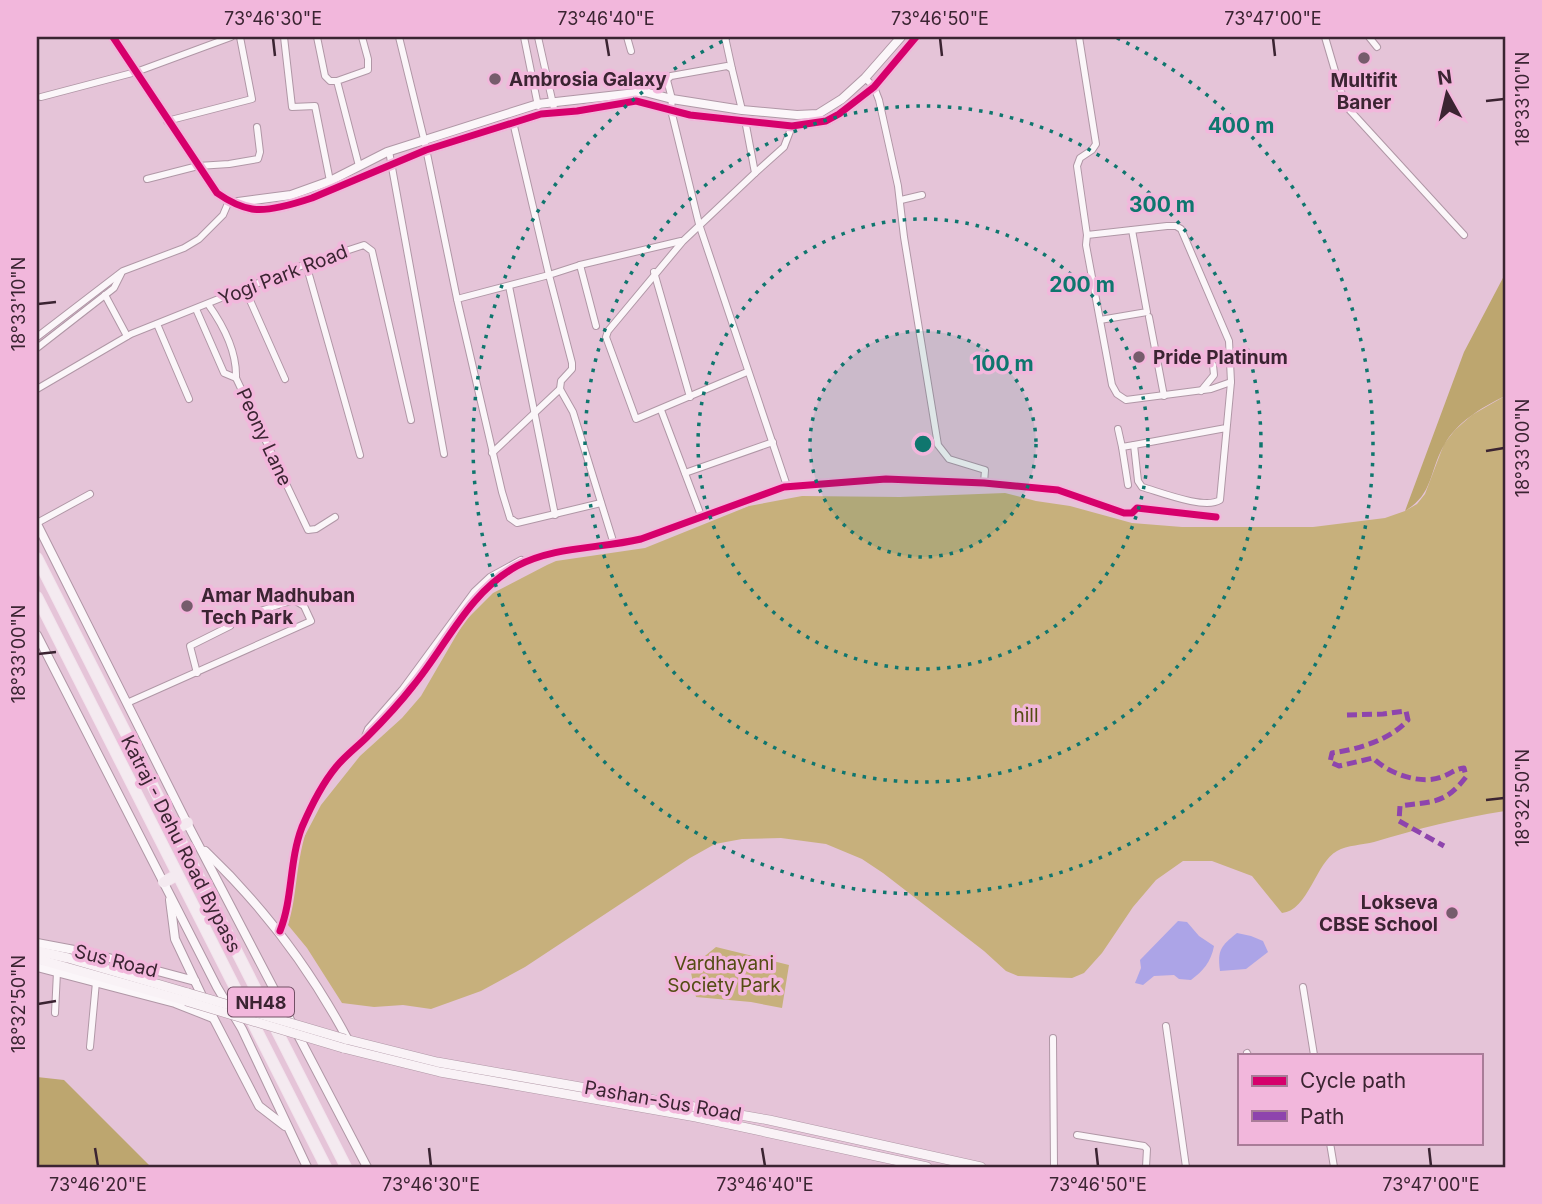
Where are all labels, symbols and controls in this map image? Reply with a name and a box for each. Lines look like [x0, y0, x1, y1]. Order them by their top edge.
text: 73°46'30"E [224, 8, 322, 29]
text: 73°46'40"E [557, 8, 655, 29]
text: 73°46'50"E [891, 8, 989, 29]
text: 73°47'00"E [1224, 8, 1322, 29]
marker: Multifit Baner [1356, 50, 1372, 66]
text: 18°33'10"N [1512, 52, 1533, 146]
north arrow [1412, 60, 1482, 130]
text: N [1436, 65, 1453, 90]
place label: Ambrosia Galaxy [509, 68, 667, 91]
place label: Multifit Baner [1331, 69, 1397, 114]
marker: Ambrosia Galaxy [487, 71, 503, 87]
text: 400 m [1208, 113, 1274, 138]
text: 300 m [1129, 192, 1195, 217]
street label: Yogi Park Road [215, 240, 351, 310]
text: 18°33'10"N [8, 257, 29, 351]
text: 200 m [1049, 272, 1115, 297]
place label: Pride Platinum [1153, 346, 1288, 369]
marker: Pride Platinum [1131, 349, 1147, 365]
text: 100 m [972, 351, 1034, 376]
street label: Peony Lane [231, 384, 297, 490]
text: 18°33'00"N [1512, 399, 1533, 497]
centre of rings [911, 432, 935, 456]
place label: Amar Madhuban Tech Park [201, 584, 355, 629]
marker: Amar Madhuban Tech Park [179, 598, 195, 614]
text: 18°33'00"N [8, 605, 29, 703]
park label: hill [1013, 704, 1039, 727]
street label: Katraj - Dehu Road Bypass [116, 731, 246, 957]
text: 18°32'50"N [1512, 749, 1533, 847]
place label: Lokseva CBSE School [1319, 891, 1438, 936]
marker: Lokseva CBSE School [1444, 905, 1460, 921]
street label: Sus Road [72, 940, 160, 982]
park label: Vardhayani Society Park [667, 952, 781, 997]
text: 18°32'50"N [8, 955, 29, 1053]
road number: NH48 [228, 987, 294, 1016]
legend [1238, 1054, 1482, 1144]
text: Cycle path [1300, 1068, 1406, 1093]
street label: Pashan-Sus Road [583, 1076, 743, 1126]
text: Path [1300, 1104, 1345, 1129]
text: 73°46'20"E [49, 1174, 147, 1195]
text: 73°46'30"E [382, 1174, 480, 1195]
text: 73°46'40"E [716, 1174, 814, 1195]
text: 73°46'50"E [1049, 1174, 1147, 1195]
text: 73°47'00"E [1382, 1174, 1480, 1195]

